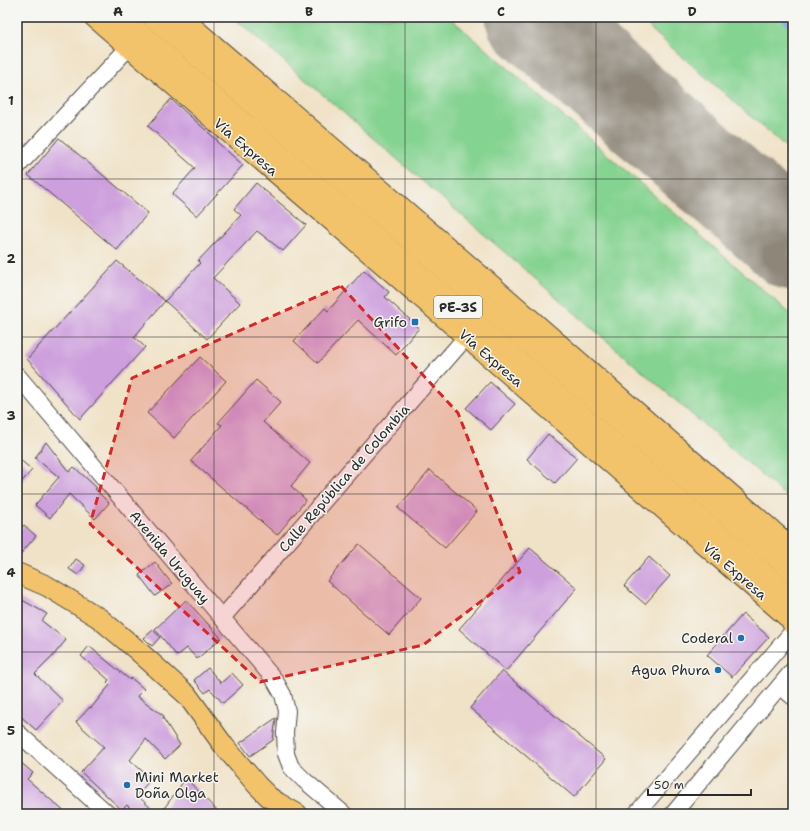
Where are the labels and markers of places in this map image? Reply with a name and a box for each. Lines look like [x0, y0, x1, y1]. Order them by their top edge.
place label: Grifo [373, 313, 407, 331]
marker: Grifo [410, 317, 420, 327]
place label: Coderal [681, 629, 734, 647]
marker: Coderal [736, 633, 746, 643]
place label: Agua Phura [631, 661, 710, 679]
marker: Agua Phura [713, 665, 723, 675]
place label: Mini Market Doña Olga [135, 768, 219, 802]
marker: Mini Market Doña Olga [122, 780, 132, 790]

